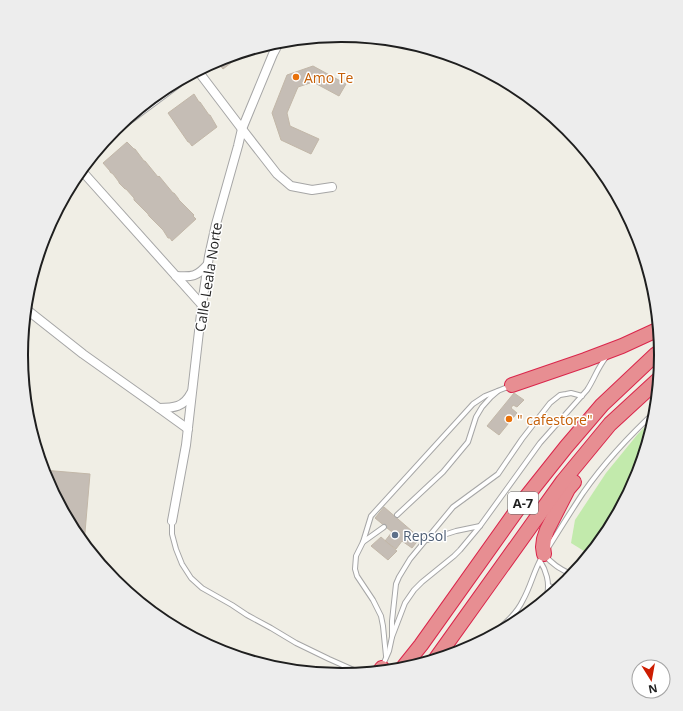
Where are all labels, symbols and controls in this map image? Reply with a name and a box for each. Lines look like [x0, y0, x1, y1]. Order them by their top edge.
place label: Amo Te [304, 68, 354, 87]
marker: Amo Te [291, 72, 301, 82]
street label: Calle Leala Norte [190, 221, 226, 333]
place label: " cafestore" [517, 410, 593, 429]
marker: " cafestore" [504, 414, 514, 424]
road number: A-7 [508, 492, 538, 514]
place label: Repsol [403, 526, 447, 545]
marker: Repsol [390, 530, 400, 540]
north arrow [631, 659, 671, 699]
text: N [647, 681, 659, 698]

